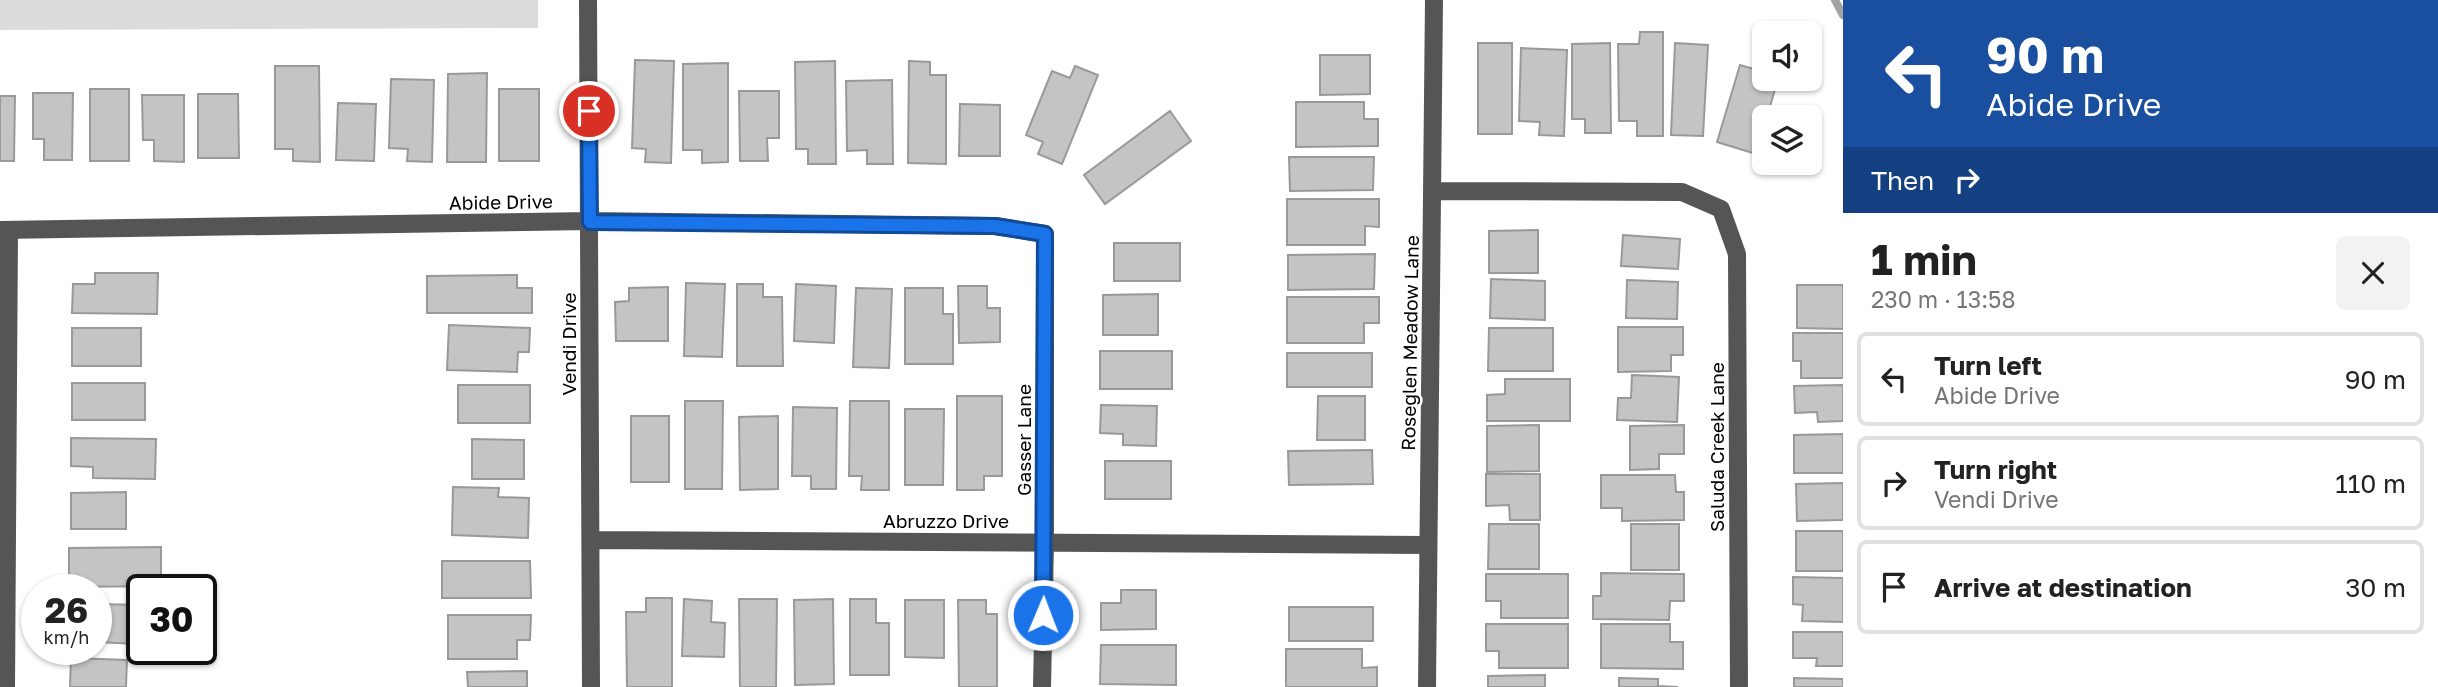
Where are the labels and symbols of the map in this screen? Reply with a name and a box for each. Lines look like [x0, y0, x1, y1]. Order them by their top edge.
pin [559, 81, 619, 141]
street label: Abide Drive [449, 189, 553, 214]
street label: Roseglen Meadow Lane [1396, 235, 1423, 451]
street label: Vendi Drive [557, 293, 580, 395]
street label: Saluda Creek Lane [1705, 362, 1728, 532]
street label: Gasser Lane [1012, 384, 1035, 496]
street label: Abruzzo Drive [883, 509, 1009, 532]
speed limit sign: 30 [126, 574, 217, 665]
position arrow [1006, 578, 1080, 652]

